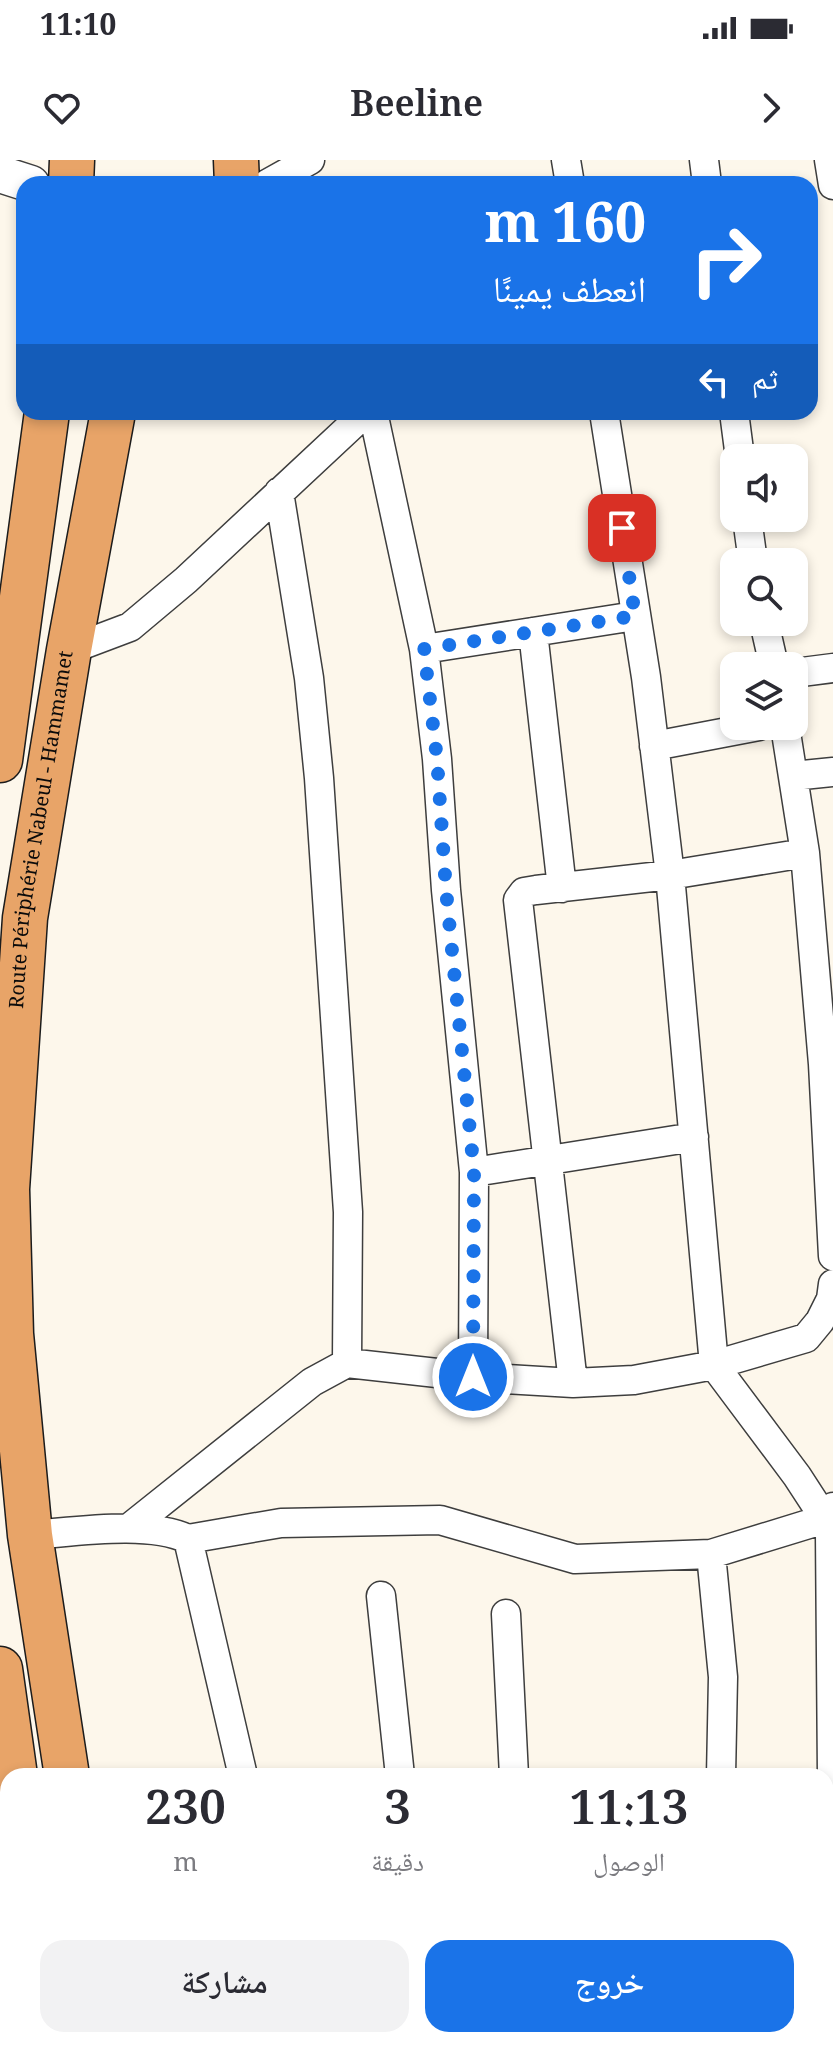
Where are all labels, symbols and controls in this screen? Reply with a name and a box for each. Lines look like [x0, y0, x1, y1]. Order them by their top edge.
text: 11:10 [40, 3, 116, 54]
text: Beeline [350, 78, 483, 139]
icon: heart [40, 86, 84, 130]
icon: forward [749, 86, 793, 130]
text: 160 m [484, 182, 646, 278]
icon: right [674, 208, 778, 312]
text: انعطف يمينًا [493, 264, 646, 325]
text: ثم [752, 357, 778, 408]
icon: left [692, 360, 736, 404]
map controls [720, 444, 808, 740]
button: sound [720, 444, 808, 532]
pin [588, 494, 656, 562]
icon: arrive [600, 506, 644, 550]
button: search [720, 548, 808, 636]
street label: Route Périphérie Nabeul - Hammamet [2, 649, 86, 1010]
button: layers [720, 652, 808, 740]
position arrow [431, 1335, 515, 1419]
text: 230 [145, 1773, 226, 1854]
text: 3 [384, 1773, 411, 1854]
text: 11:13 [569, 1773, 689, 1854]
text: m [173, 1843, 198, 1887]
text: دقيقة [371, 1843, 424, 1887]
text: الوصول [593, 1843, 665, 1887]
button: مشاركة [40, 1940, 409, 2032]
button: خروج [425, 1940, 794, 2032]

